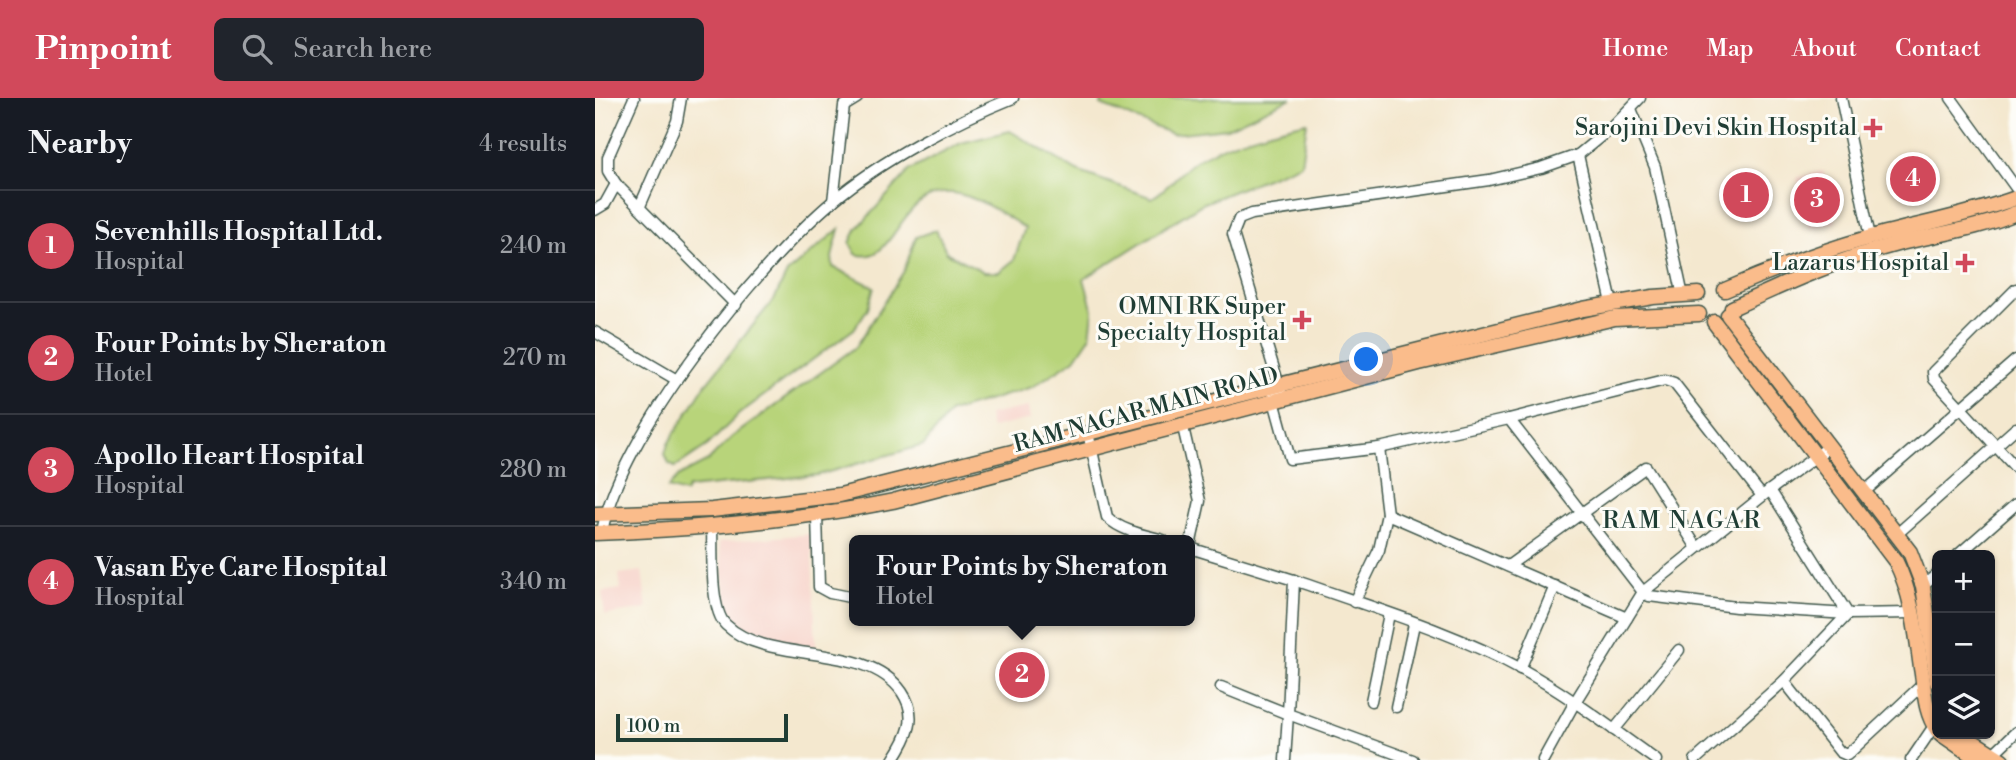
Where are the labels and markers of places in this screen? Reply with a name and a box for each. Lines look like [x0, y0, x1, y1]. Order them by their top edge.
place label: Sarojini Devi Skin Hospital [1575, 114, 1857, 142]
marker: Sarojini Devi Skin Hospital [1863, 118, 1883, 138]
pin: 4 [1890, 153, 1936, 205]
pin: 1 [1723, 169, 1769, 221]
pin: 3 [1794, 174, 1840, 226]
place label: Lazarus Hospital [1772, 249, 1949, 277]
marker: Lazarus Hospital [1955, 253, 1975, 273]
place label: OMNI RK Super Specialty Hospital [1097, 293, 1286, 347]
marker: OMNI RK Super Specialty Hospital [1292, 310, 1312, 330]
pin: 2 [999, 649, 1045, 701]

